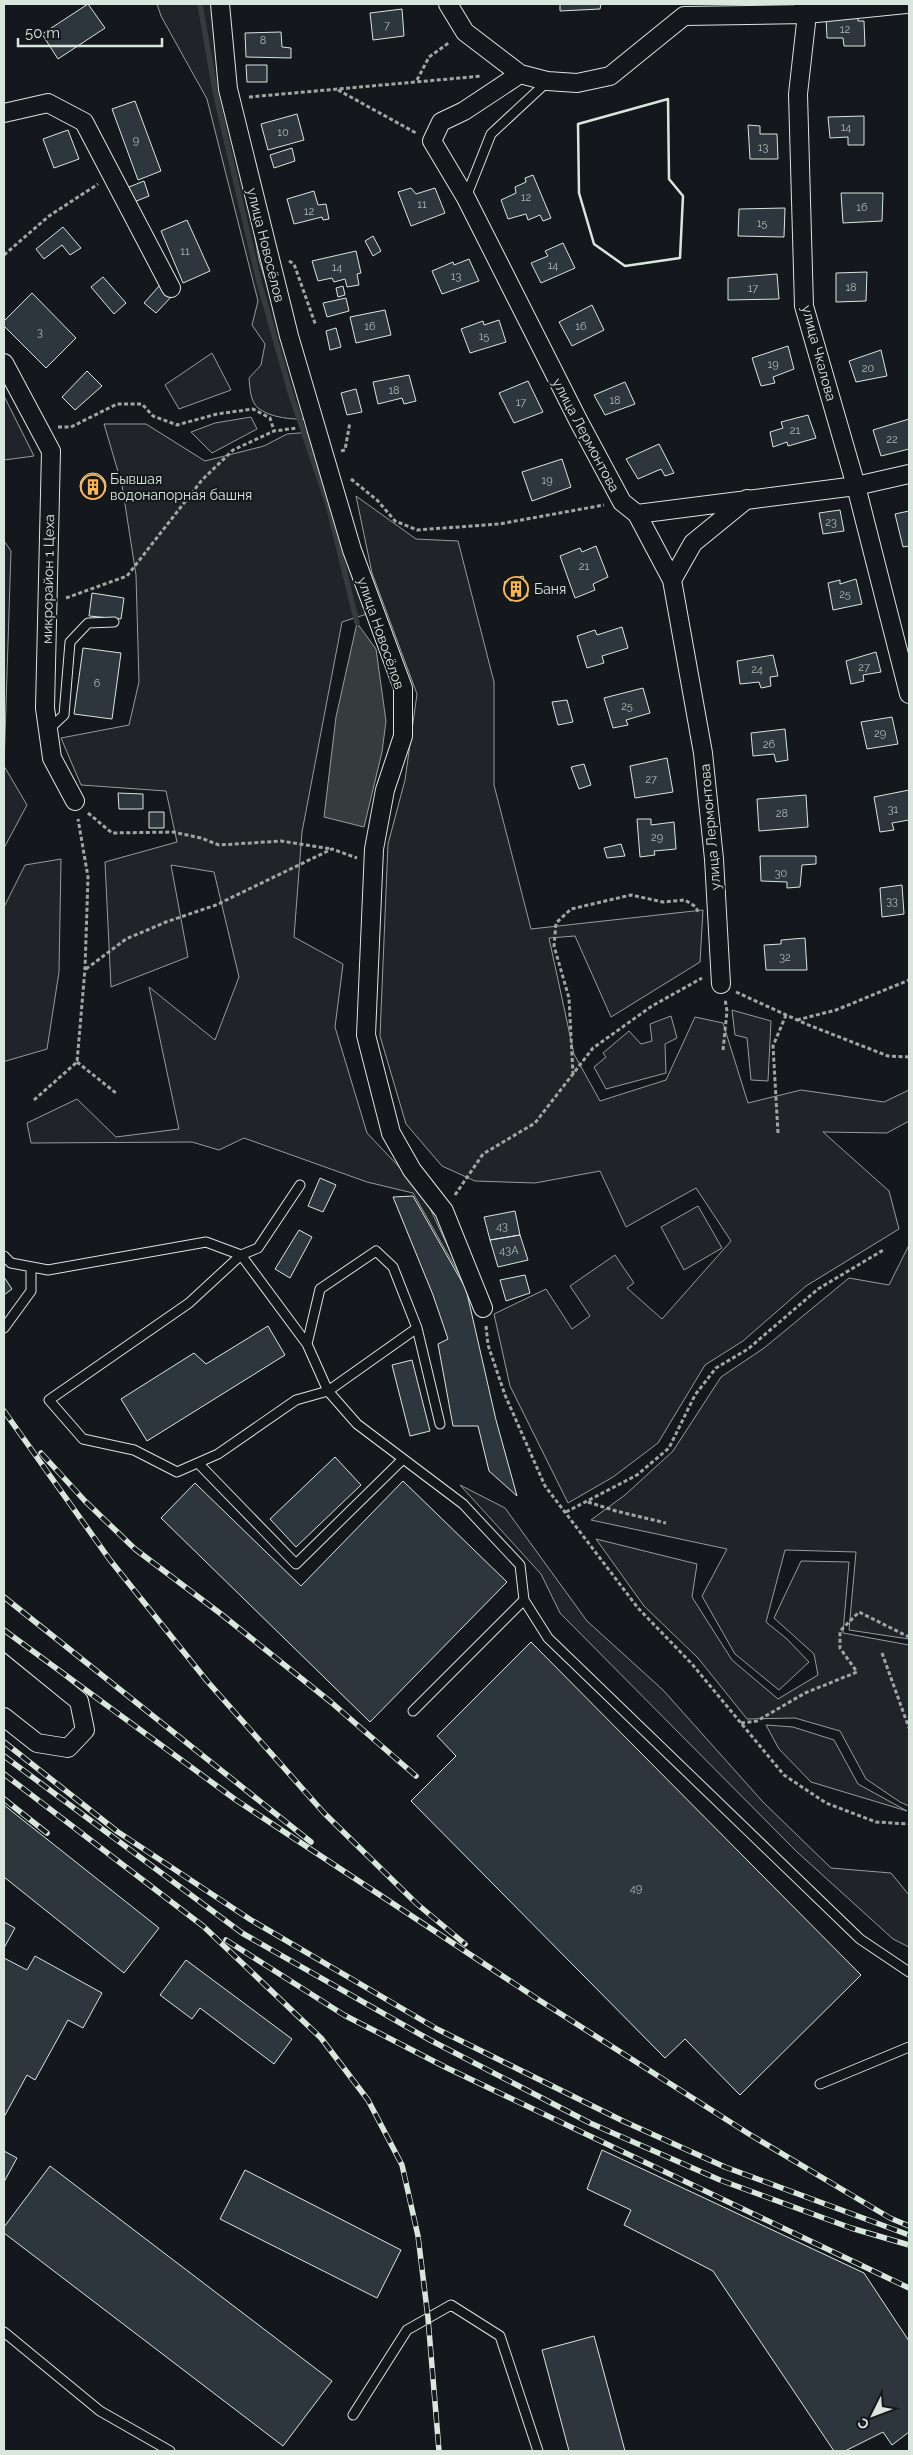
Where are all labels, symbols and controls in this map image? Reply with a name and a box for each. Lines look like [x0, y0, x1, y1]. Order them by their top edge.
scale bar [18, 15, 161, 47]
house number: 7 [384, 19, 390, 32]
house number: 12 [840, 23, 850, 36]
text: 50 m [25, 24, 60, 42]
house number: 8 [260, 34, 266, 47]
house number: 14 [841, 121, 851, 134]
house number: 10 [277, 126, 289, 139]
house number: 9 [133, 134, 139, 147]
house number: 13 [758, 141, 768, 154]
street label: улица Новосёлов [244, 186, 288, 304]
house number: 12 [521, 191, 531, 204]
house number: 11 [417, 198, 427, 211]
house number: 16 [856, 201, 868, 214]
house number: 12 [304, 205, 314, 218]
house number: 15 [757, 217, 767, 230]
house number: 11 [180, 245, 190, 258]
house number: 14 [548, 259, 558, 272]
house number: 14 [332, 261, 342, 274]
house number: 13 [451, 270, 461, 283]
house number: 18 [845, 281, 857, 294]
house number: 17 [748, 282, 758, 295]
street label: улица Чкалова [799, 303, 839, 403]
house number: 16 [364, 320, 376, 333]
house number: 16 [575, 320, 587, 333]
house number: 3 [37, 326, 43, 339]
house number: 15 [479, 330, 489, 343]
house number: 19 [767, 358, 779, 371]
house number: 20 [862, 362, 874, 375]
street label: улица Лермонтова [549, 375, 623, 495]
house number: 18 [388, 384, 400, 397]
house number: 18 [609, 394, 621, 407]
house number: 17 [516, 396, 526, 409]
house number: 21 [790, 424, 801, 437]
house number: 22 [886, 433, 898, 446]
place label: Бывшая водонапорная башня [110, 471, 252, 503]
building icon: Бывшая водонапорная башня [80, 474, 106, 500]
house number: 19 [541, 474, 553, 487]
street label: микрорайон 1 Цеха [39, 514, 57, 644]
house number: 23 [825, 516, 837, 529]
house number: 21 [579, 560, 590, 573]
street label: улица Новосёлов [354, 575, 408, 691]
building icon: Баня [503, 576, 529, 602]
place label: Баня [534, 581, 566, 597]
house number: 25 [839, 588, 851, 601]
house number: 27 [858, 661, 870, 674]
house number: 24 [751, 663, 763, 676]
house number: 6 [94, 677, 101, 690]
house number: 25 [621, 700, 633, 713]
house number: 29 [874, 727, 886, 740]
house number: 26 [763, 738, 776, 751]
street label: улица Лермонтова [697, 763, 723, 891]
house number: 27 [645, 773, 657, 786]
house number: 31 [888, 803, 899, 816]
house number: 28 [776, 807, 788, 820]
house number: 29 [651, 831, 663, 844]
house number: 30 [775, 867, 788, 880]
house number: 33 [886, 895, 898, 908]
house number: 32 [779, 951, 791, 964]
house number: 43 [496, 1220, 508, 1233]
house number: 43А [499, 1244, 519, 1257]
house number: 49 [630, 1882, 642, 1895]
north arrow [848, 2390, 898, 2440]
text: С [854, 2414, 872, 2433]

